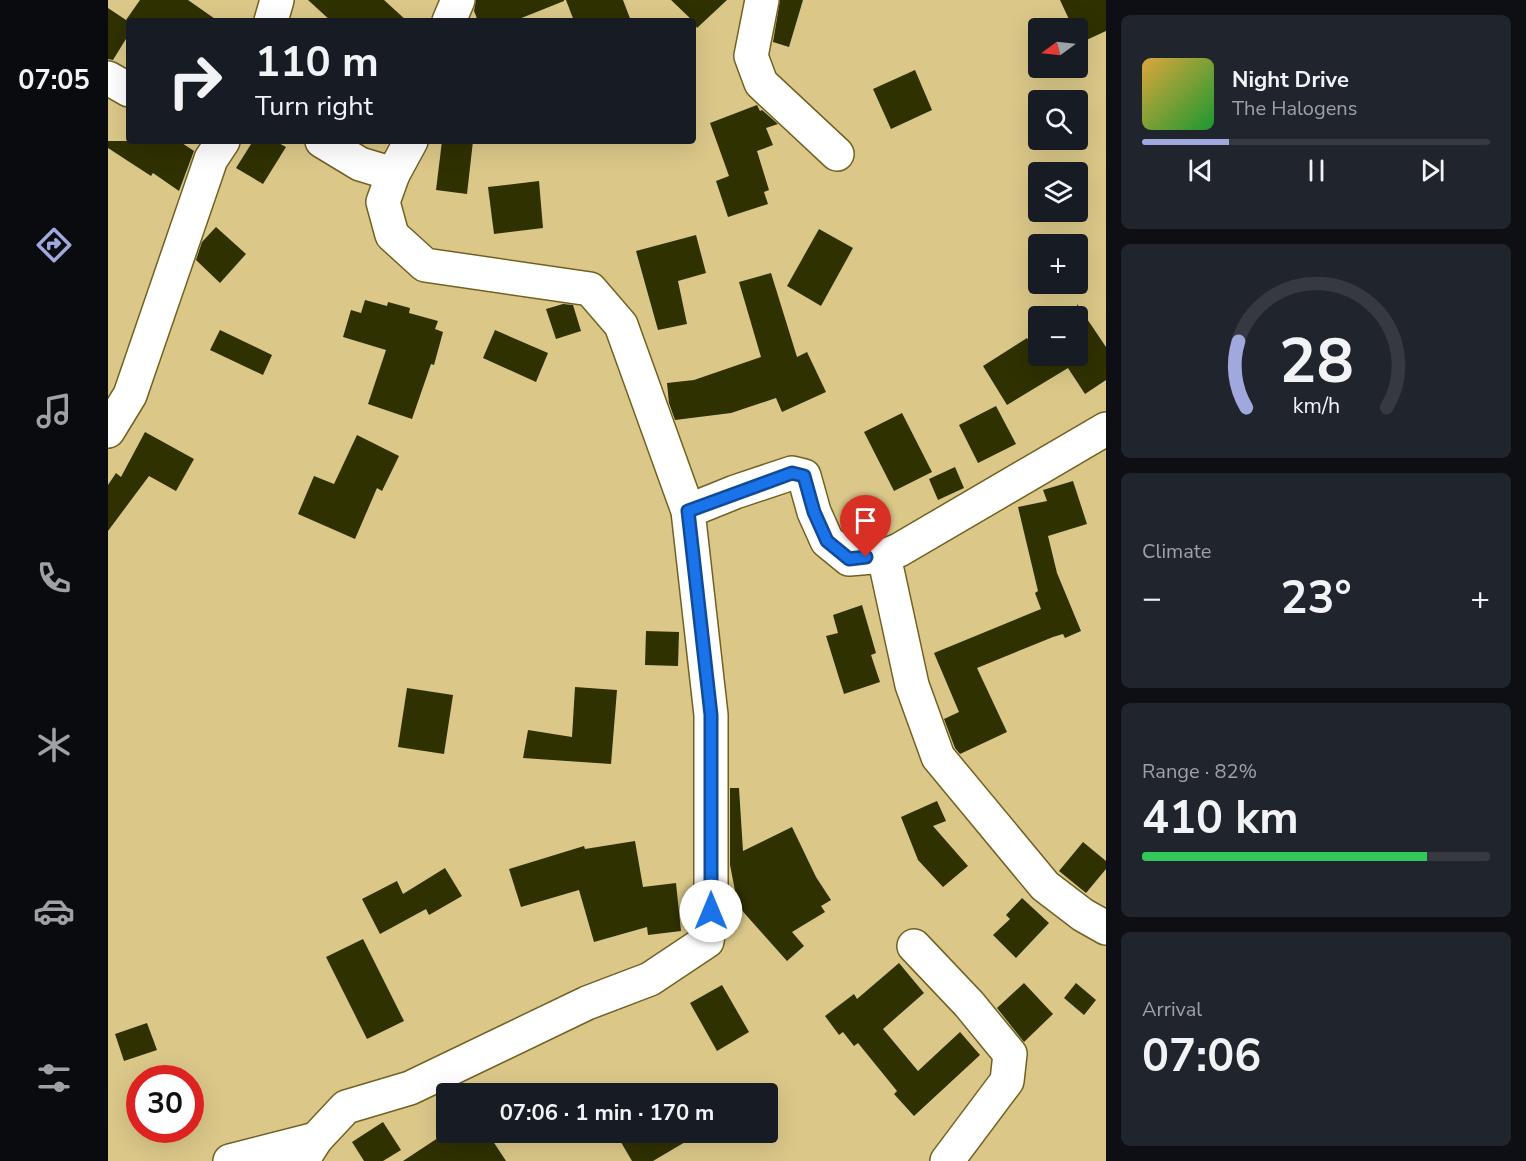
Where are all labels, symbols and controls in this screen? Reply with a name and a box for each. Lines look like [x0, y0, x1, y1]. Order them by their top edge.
north arrow [1028, 18, 1088, 78]
map controls [1028, 18, 1088, 366]
text: 110 m [255, 34, 379, 91]
icon: right [156, 42, 234, 120]
text: 07:05 [18, 62, 90, 99]
text: Night Drive [1232, 65, 1349, 95]
text: Turn right [255, 88, 373, 125]
button: search [1028, 90, 1088, 150]
text: The Halogens [1232, 95, 1357, 122]
icon: previous [1184, 154, 1217, 187]
icon: pause [1300, 154, 1333, 187]
icon: next [1416, 154, 1449, 187]
button: layers [1028, 162, 1088, 222]
icon: directions [33, 224, 75, 266]
button: + [1028, 234, 1088, 294]
button: − [1028, 306, 1088, 366]
text: 28 [1279, 319, 1353, 404]
icon: music [33, 390, 75, 432]
text: km/h [1292, 392, 1340, 422]
pin [840, 495, 891, 557]
icon: arrive [849, 504, 882, 537]
text: Climate [1142, 538, 1211, 565]
icon: phone [33, 557, 75, 599]
text: 23° [1280, 568, 1352, 629]
text: − [1142, 576, 1162, 621]
text: + [1470, 576, 1490, 621]
icon: climate [33, 724, 75, 766]
text: Range · 82% [1142, 758, 1257, 785]
text: 410 km [1142, 788, 1299, 849]
position arrow [679, 879, 743, 943]
icon: car [33, 890, 75, 932]
text: Arrival [1142, 996, 1202, 1023]
text: 07:06 [1142, 1026, 1261, 1087]
icon: filters [33, 1057, 75, 1099]
speed limit sign: 30 [126, 1065, 204, 1143]
text: 07:06 · 1 min · 170 m [500, 1098, 714, 1128]

